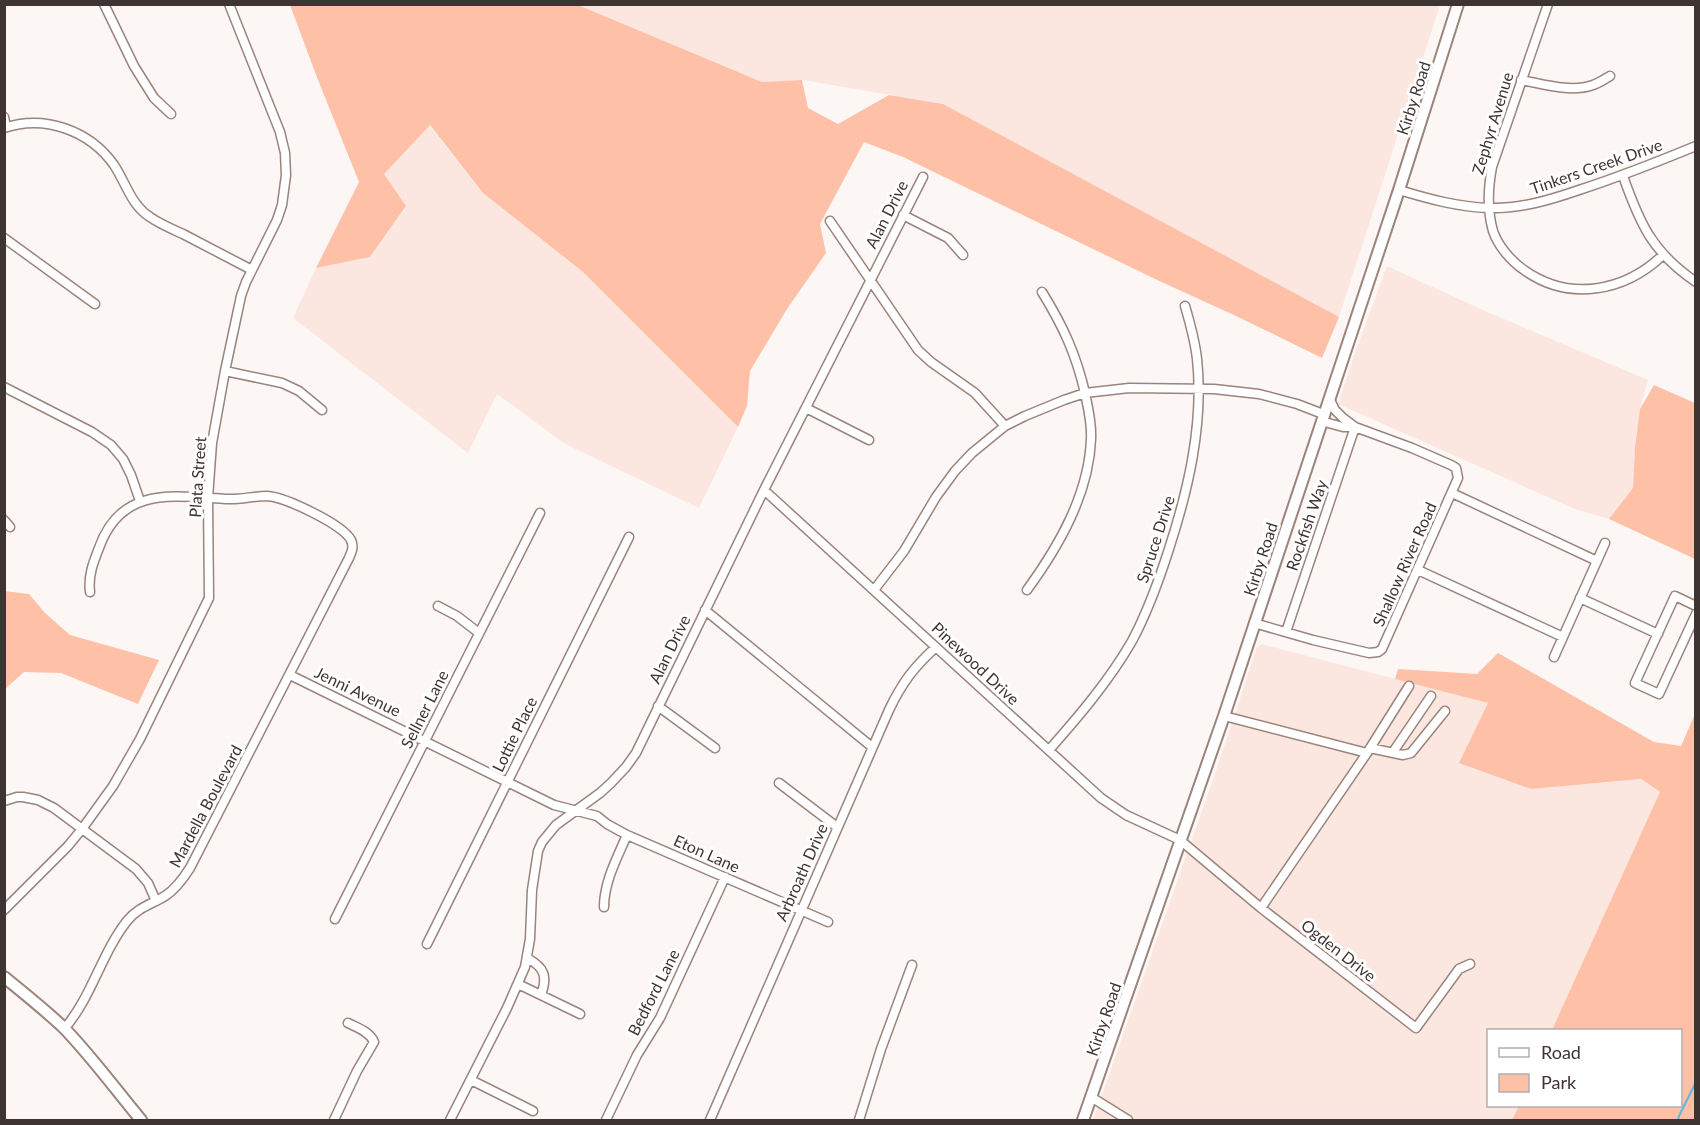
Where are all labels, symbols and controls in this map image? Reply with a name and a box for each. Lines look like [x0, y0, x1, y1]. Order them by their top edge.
street label: Kirby Road [1392, 59, 1434, 137]
street label: Zephyr Avenue [1467, 70, 1517, 176]
street label: Tinkers Creek Drive [1527, 134, 1665, 198]
street label: Alan Drive [861, 177, 911, 251]
street label: Plata Street [185, 436, 209, 518]
street label: Rockfish Way [1282, 476, 1331, 573]
street label: Spruce Drive [1132, 493, 1178, 585]
street label: Shallow River Road [1368, 499, 1440, 629]
street label: Kirby Road [1239, 520, 1281, 598]
street label: Alan Drive [644, 612, 694, 686]
street label: Pinewood Drive [928, 618, 1024, 708]
street label: Jenni Avenue [312, 662, 404, 720]
street label: Sellner Lane [396, 667, 452, 751]
street label: Lottie Place [488, 693, 540, 775]
street label: Mardella Boulevard [165, 742, 245, 870]
street label: Arbroath Drive [771, 820, 831, 924]
street label: Eton Lane [671, 830, 743, 876]
street label: Ogden Drive [1298, 915, 1380, 985]
street label: Bedford Lane [623, 946, 683, 1038]
street label: Kirby Road [1082, 980, 1124, 1058]
legend [1487, 1029, 1682, 1107]
text: Road [1541, 1041, 1581, 1063]
text: Park [1541, 1071, 1577, 1093]

